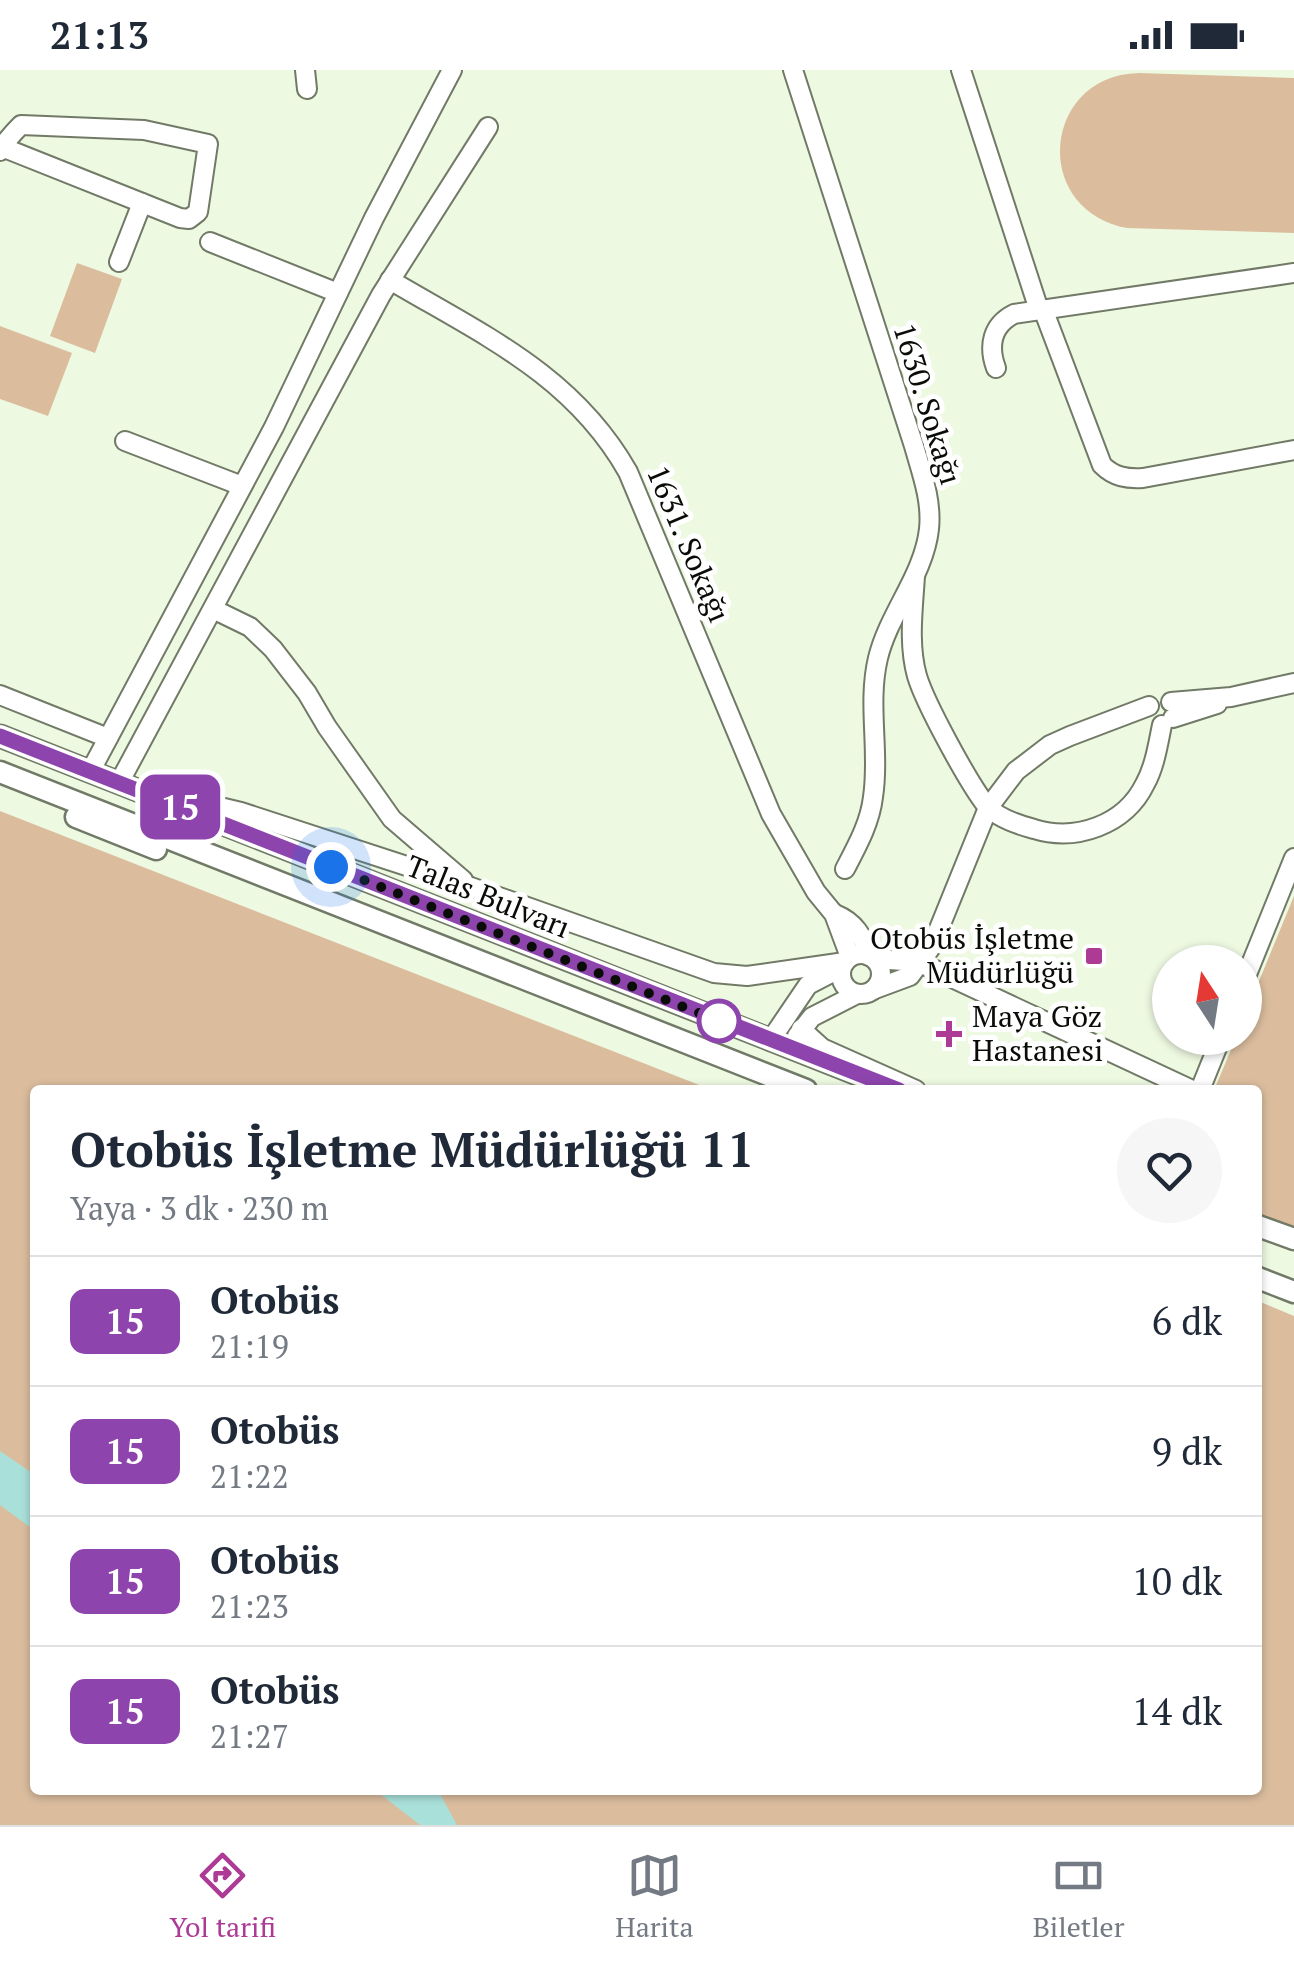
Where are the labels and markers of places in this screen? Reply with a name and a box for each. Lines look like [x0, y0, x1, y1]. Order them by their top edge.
place label: Otobüs İşletme Müdürlüğü [870, 918, 1074, 992]
marker: Otobüs İşletme Müdürlüğü [1083, 945, 1105, 967]
place label: Maya Göz Hastanesi [972, 996, 1103, 1070]
unlabelled marker [698, 1000, 740, 1042]
marker: Maya Göz Hastanesi [936, 1021, 962, 1047]

